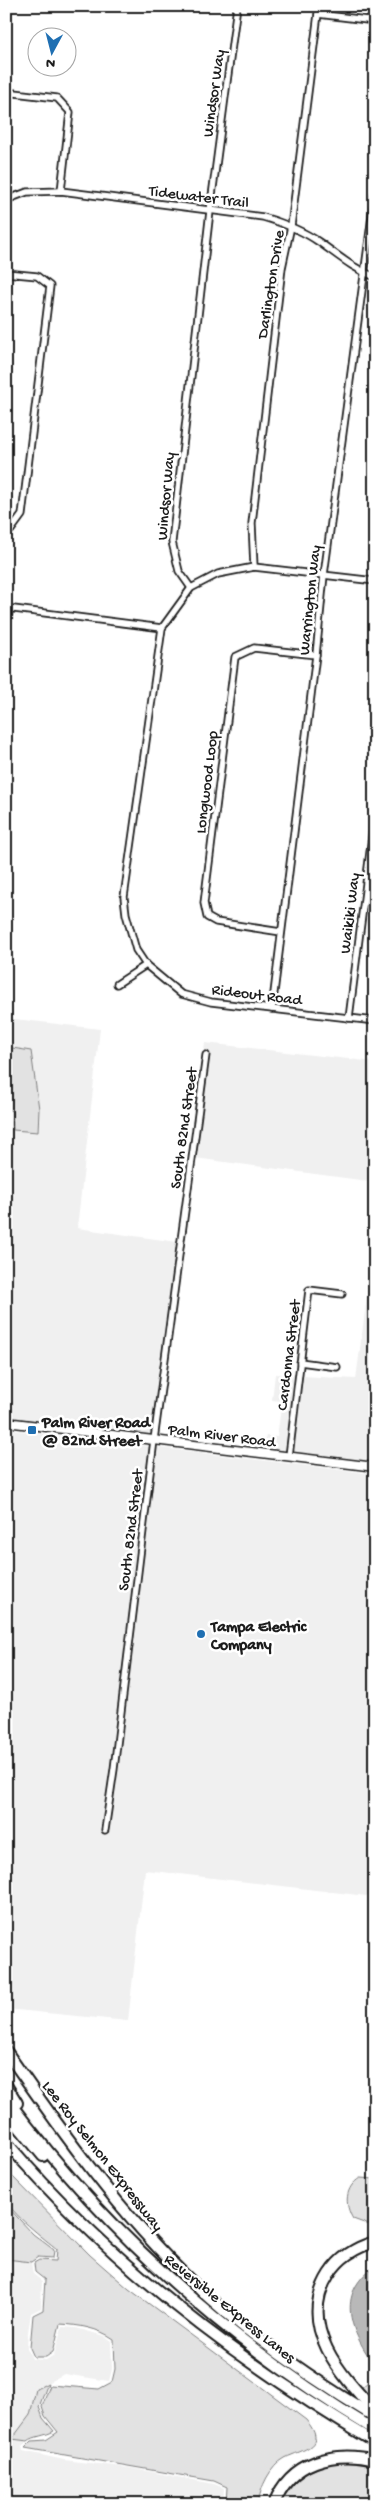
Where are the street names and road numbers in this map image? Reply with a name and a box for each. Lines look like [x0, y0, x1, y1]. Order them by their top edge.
street label: Windsor Way [200, 48, 231, 138]
street label: Tidewater Trail [147, 183, 250, 214]
street label: Darlington Drive [254, 228, 291, 341]
street label: Windsor Way [154, 451, 181, 541]
street label: Warrington Way [296, 544, 327, 656]
street label: Longwood Loop [193, 730, 224, 835]
street label: Waikiki Way [337, 872, 366, 955]
street label: Rideout Road [210, 982, 304, 1012]
street label: South 82nd Street [168, 1065, 204, 1190]
street label: Cardonna Street [274, 1298, 307, 1412]
street label: Palm River Road [166, 1421, 278, 1454]
street label: South 82nd Street [116, 1467, 150, 1592]
street label: Lee Roy Selmon Expressway [37, 2078, 166, 2236]
street label: Reversible Express Lanes [159, 2251, 299, 2369]

